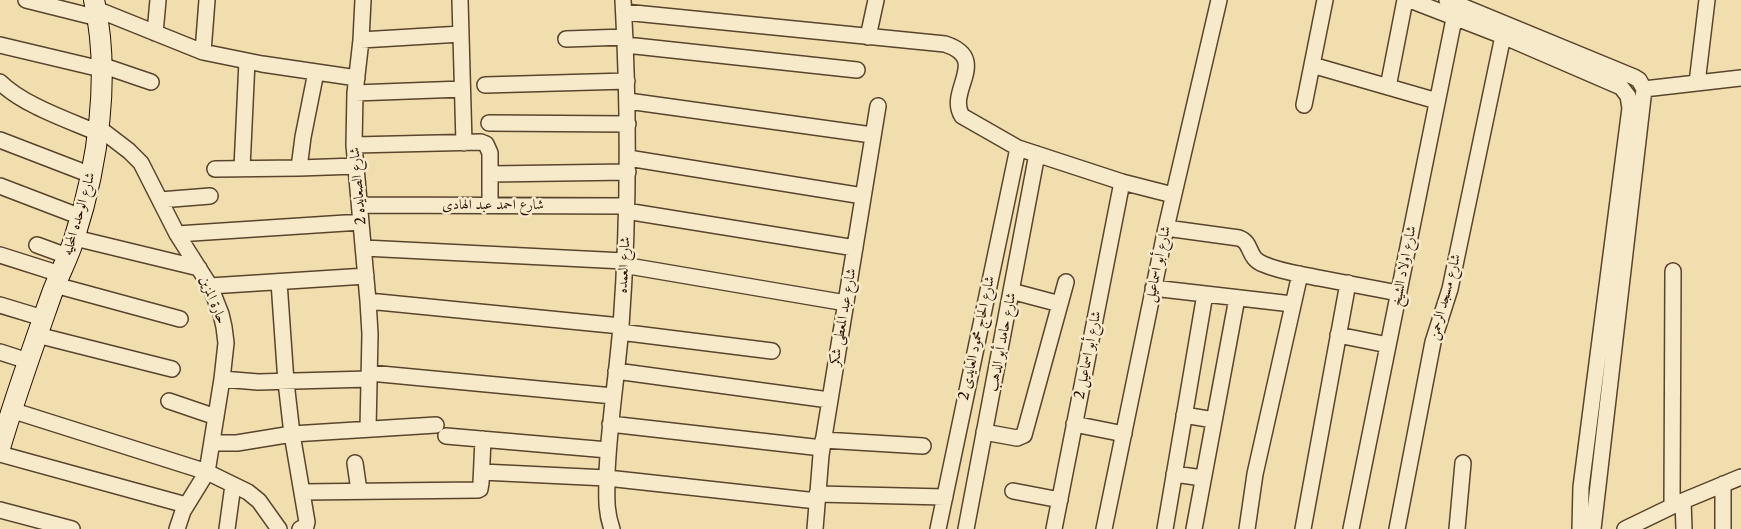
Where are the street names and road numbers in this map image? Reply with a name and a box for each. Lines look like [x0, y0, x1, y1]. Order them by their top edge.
street label: شارع الصعايده 2 [346, 146, 370, 226]
street label: شارع الوحده المحليه [59, 170, 99, 258]
street label: شارع احمد عبد الهادى [442, 197, 544, 213]
street label: شارع أبو اسماعيل [1142, 224, 1174, 304]
street label: شارع اولاد الشيخ [1388, 224, 1420, 308]
street label: شارع العمده [614, 236, 634, 294]
street label: شارع مسجد الرحمن [1425, 252, 1465, 342]
street label: شارع عبد المعطى شكر [826, 267, 860, 367]
street label: حارة المزين [196, 274, 230, 326]
street label: شارع الحاج محمود العايدى 2 [956, 274, 998, 402]
street label: شارع حامد أبو الدهب [984, 291, 1020, 393]
street label: شارع أبو اسماعيل 2 [1071, 309, 1105, 401]

